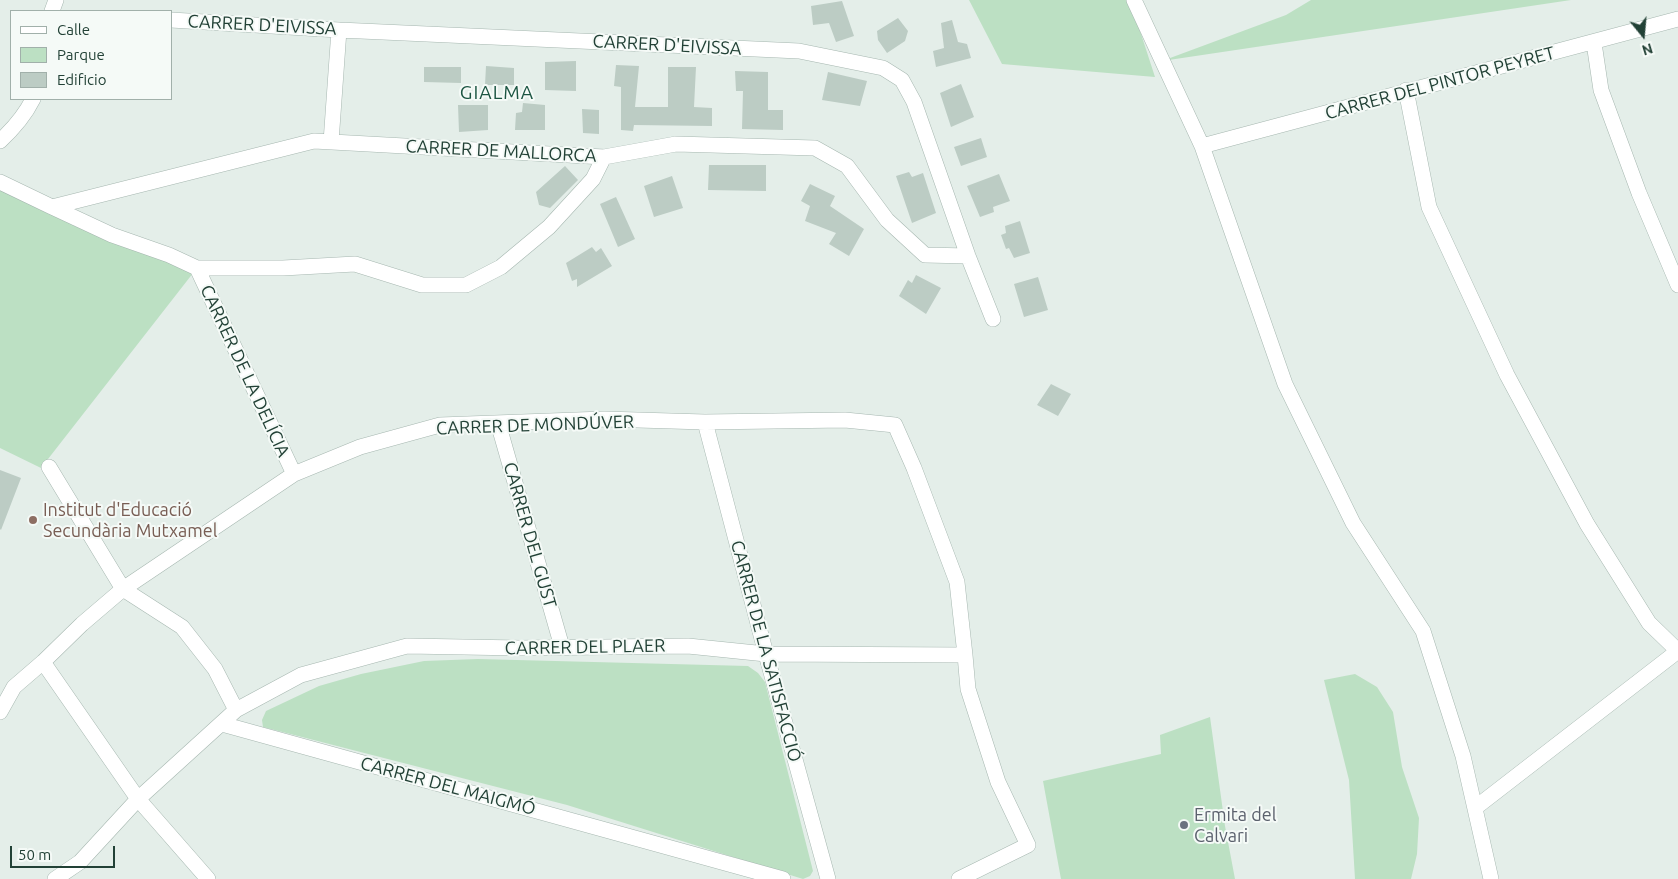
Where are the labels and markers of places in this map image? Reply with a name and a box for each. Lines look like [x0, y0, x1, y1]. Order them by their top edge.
place label: Institut d'Educació Secundària Mutxamel [43, 499, 217, 542]
marker: Institut d'Educació Secundària Mutxamel [27, 514, 39, 526]
place label: Ermita del Calvari [1194, 804, 1276, 846]
marker: Ermita del Calvari [1178, 819, 1190, 831]

